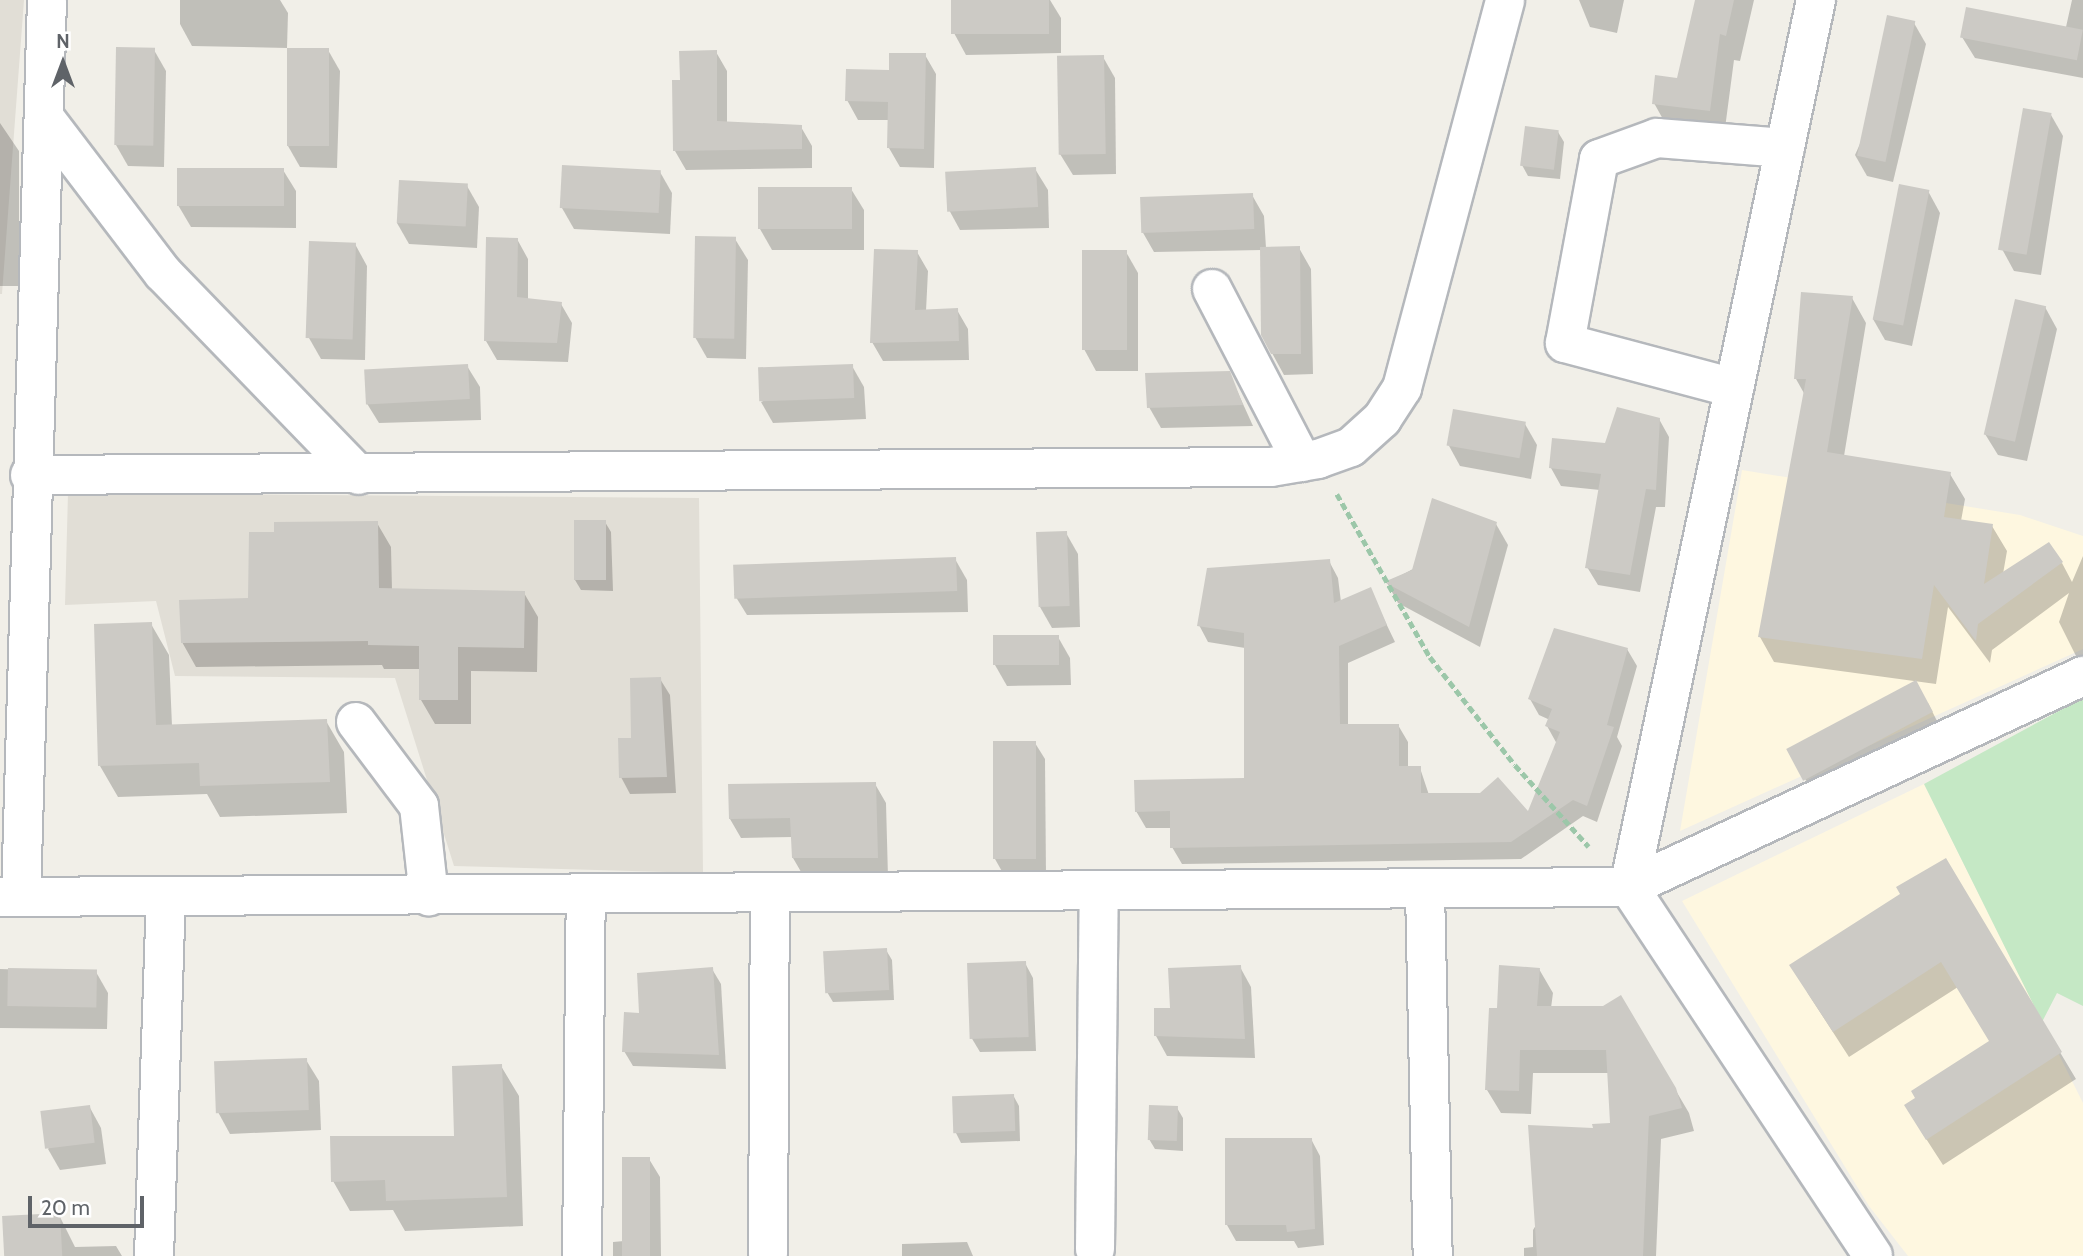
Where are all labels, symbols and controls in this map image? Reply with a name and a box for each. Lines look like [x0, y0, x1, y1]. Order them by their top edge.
north arrow [28, 28, 98, 98]
text: N [56, 30, 70, 53]
scale bar [32, 1182, 147, 1226]
text: 20 m [41, 1195, 90, 1220]

